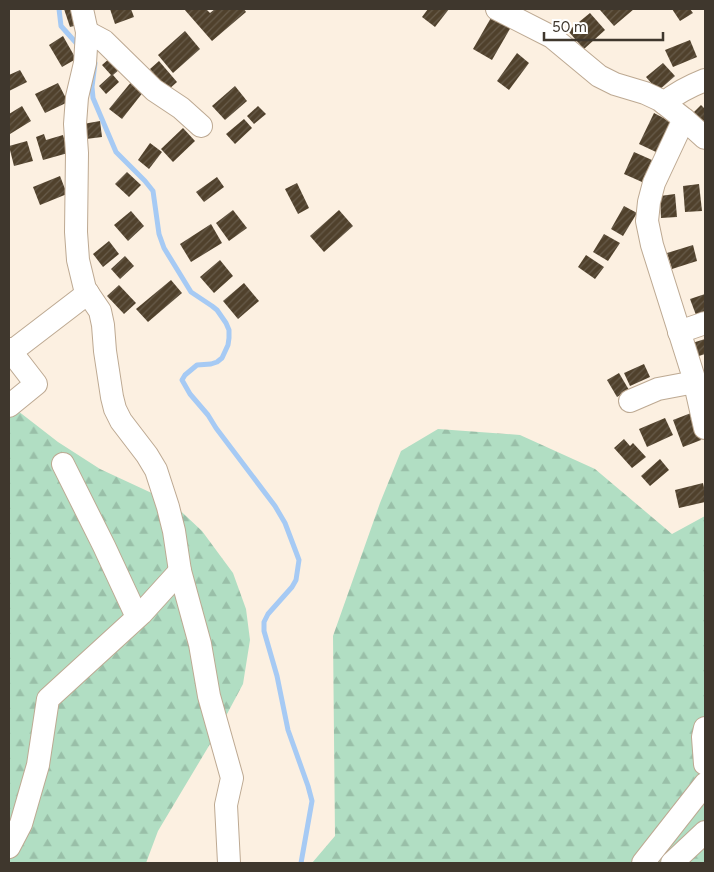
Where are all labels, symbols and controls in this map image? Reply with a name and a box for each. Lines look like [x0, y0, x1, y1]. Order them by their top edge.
scale bar [544, 10, 663, 42]
text: 50 m [552, 18, 587, 36]

